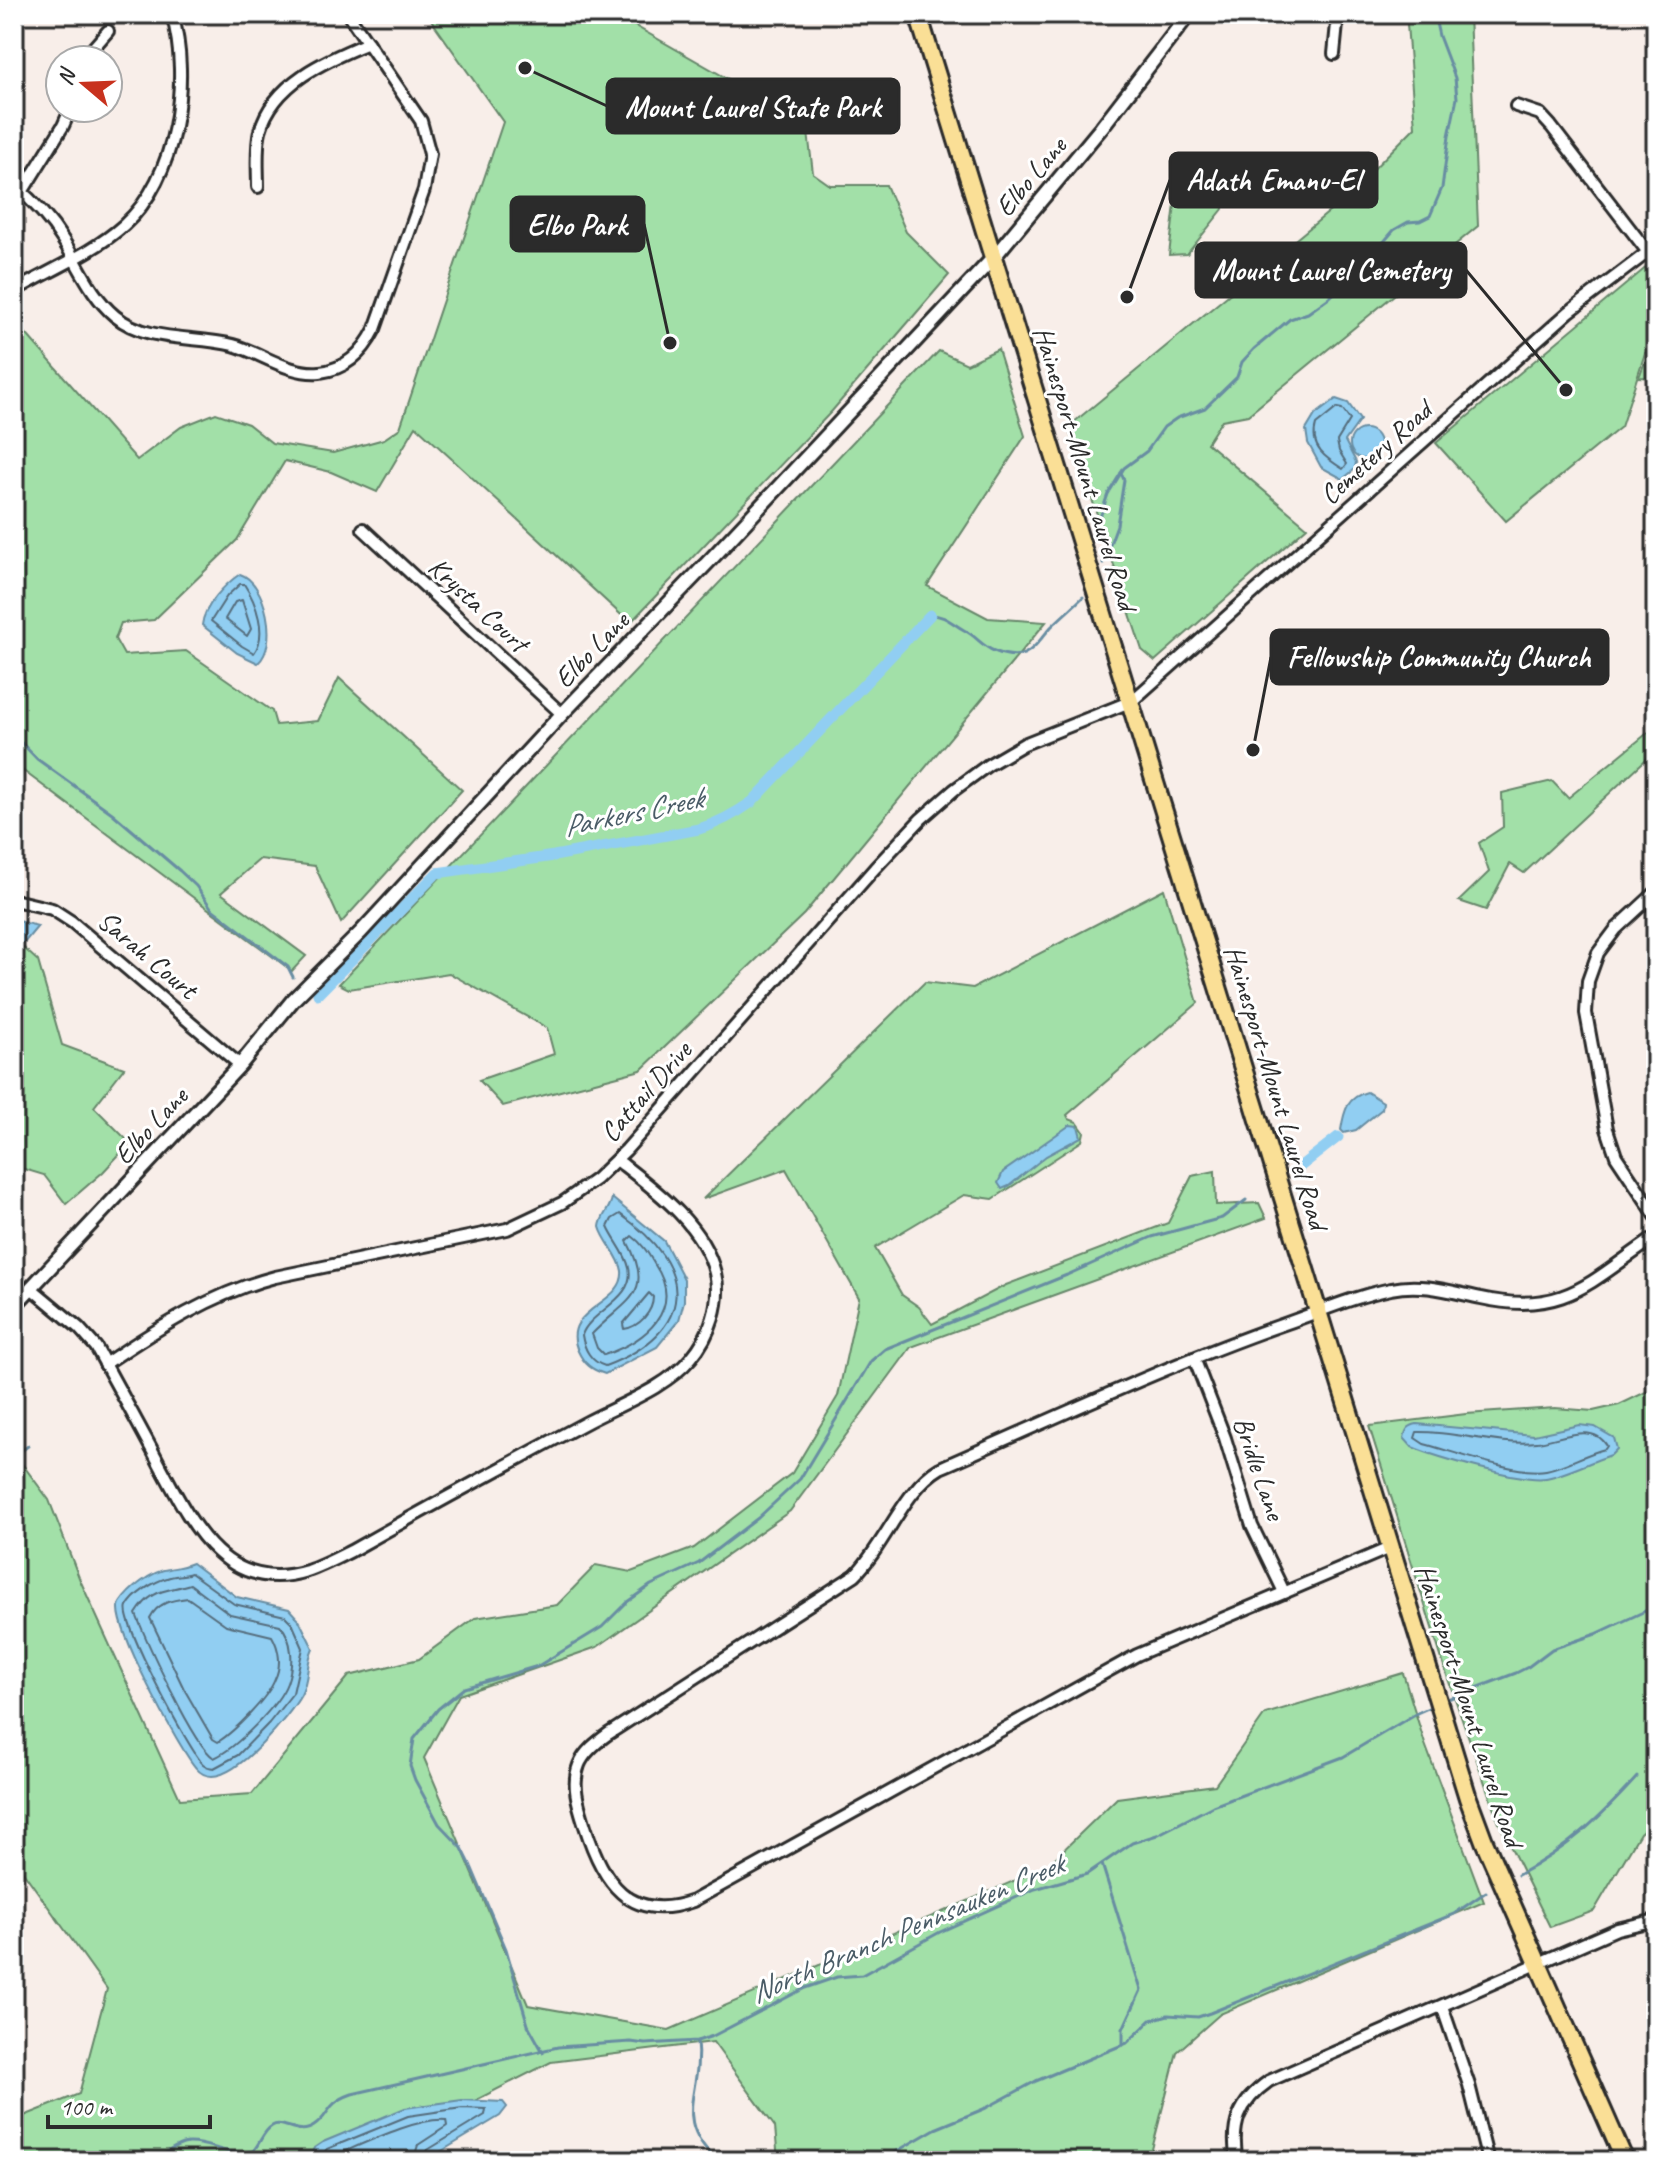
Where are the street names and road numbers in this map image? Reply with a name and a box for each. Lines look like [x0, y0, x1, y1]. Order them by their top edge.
street label: Elbo Lane [987, 128, 1075, 223]
street label: Hainesport-Mount Laurel Road [1026, 322, 1147, 618]
street label: Cemetery Road [1312, 390, 1442, 512]
street label: Krysta Court [421, 549, 539, 662]
street label: Elbo Lane [546, 602, 638, 695]
street label: Sarah Court [91, 903, 207, 1008]
street label: Hainesport-Mount Laurel Road [1217, 941, 1338, 1237]
street label: Cattail Drive [592, 1032, 700, 1149]
street label: Elbo Lane [106, 1078, 196, 1171]
street label: Bridle Lane [1226, 1412, 1294, 1526]
street label: Hainesport-Mount Laurel Road [1407, 1560, 1533, 1855]

